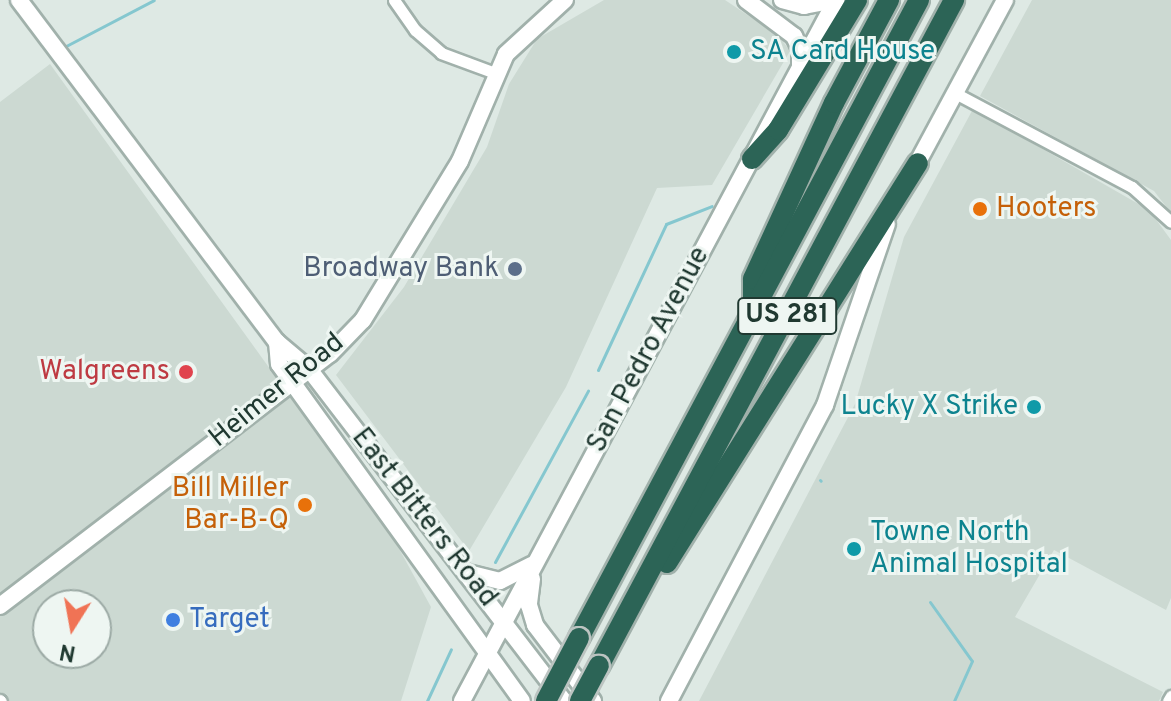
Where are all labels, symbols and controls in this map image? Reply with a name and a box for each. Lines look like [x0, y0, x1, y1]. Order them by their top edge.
place label: SA Card House [750, 35, 936, 69]
marker: SA Card House [725, 43, 743, 61]
place label: Hooters [996, 192, 1096, 226]
marker: Hooters [971, 200, 989, 218]
street label: San Pedro Avenue [580, 241, 718, 459]
place label: Broadway Bank [303, 252, 499, 286]
marker: Broadway Bank [506, 260, 524, 278]
road number: US 281 [737, 294, 837, 338]
street label: Heimer Road [203, 326, 351, 456]
place label: Walgreens [39, 355, 170, 389]
marker: Walgreens [177, 363, 195, 381]
place label: Lucky X Strike [841, 390, 1018, 424]
marker: Lucky X Strike [1025, 398, 1043, 416]
street label: East Bitters Road [344, 422, 504, 614]
place label: Bill Miller Bar-B-Q [172, 472, 289, 538]
marker: Bill Miller Bar-B-Q [296, 496, 314, 514]
place label: Towne North Animal Hospital [870, 516, 1068, 582]
marker: Towne North Animal Hospital [845, 540, 863, 558]
north arrow [32, 589, 112, 669]
place label: Target [189, 603, 270, 637]
marker: Target [164, 611, 182, 629]
text: N [57, 636, 78, 666]

